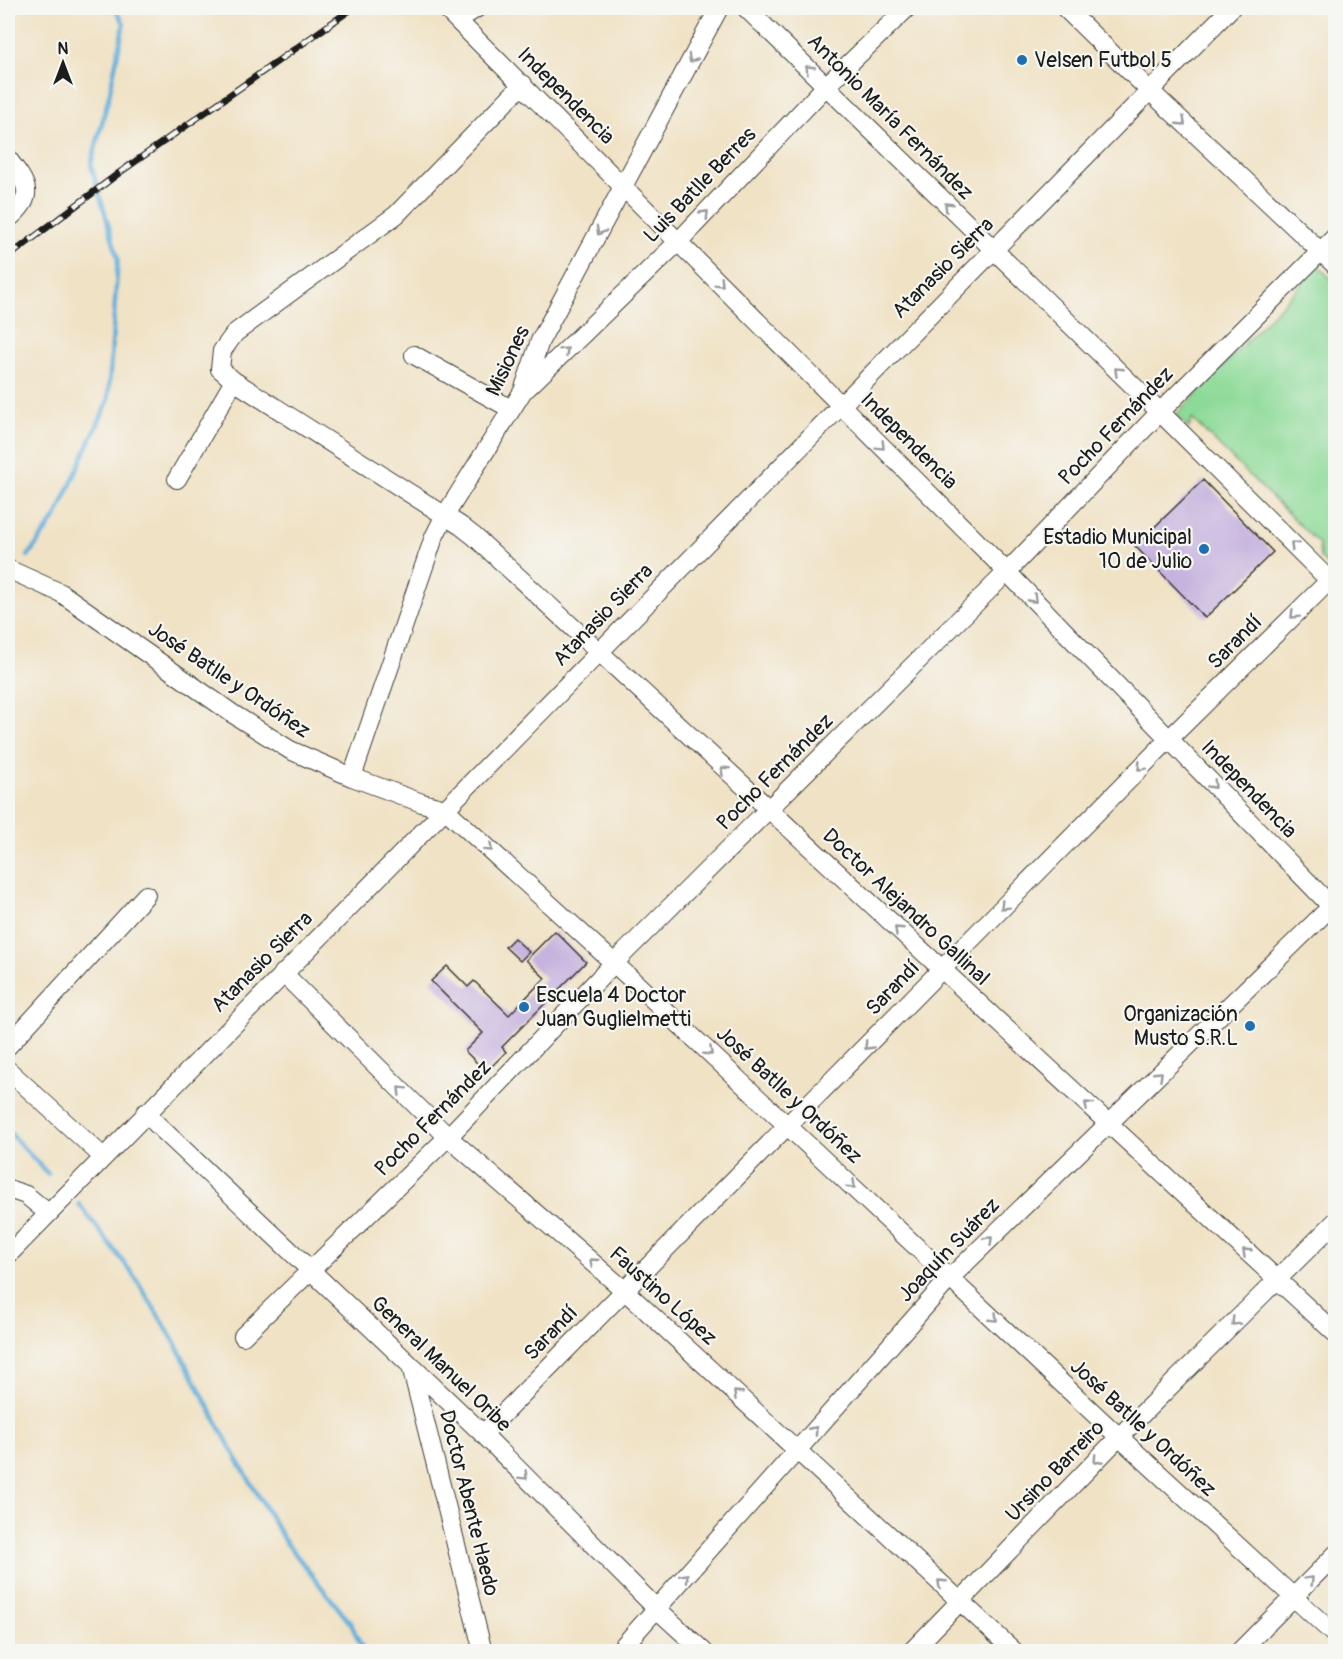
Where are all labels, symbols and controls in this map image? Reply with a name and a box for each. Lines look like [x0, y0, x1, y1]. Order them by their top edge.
street label: Antonio María Fernández [801, 28, 979, 206]
north arrow [33, 33, 93, 93]
text: N [58, 39, 69, 59]
street label: Independencia [512, 42, 620, 150]
place label: Velsen Futbol 5 [1034, 47, 1172, 74]
one-way arrow [687, 53, 699, 64]
marker: Velsen Futbol 5 [1015, 53, 1029, 67]
one-way arrow [806, 65, 816, 76]
one-way arrow [1175, 114, 1186, 125]
street label: Luis Batlle Berres [638, 121, 763, 249]
one-way arrow [945, 202, 956, 213]
one-way arrow [697, 211, 708, 222]
street label: Atanasio Sierra [886, 211, 1000, 325]
one-way arrow [596, 225, 607, 236]
one-way arrow [712, 276, 723, 287]
street label: Misiones [480, 321, 536, 401]
one-way arrow [558, 347, 569, 358]
street label: Pocho Fernández [1053, 361, 1179, 491]
one-way arrow [1115, 367, 1125, 378]
street label: Independencia [855, 387, 963, 495]
one-way arrow [874, 438, 885, 449]
place label: Estadio Municipal 10 de Julio [1043, 524, 1192, 575]
marker: Estadio Municipal 10 de Julio [1197, 542, 1211, 556]
one-way arrow [1291, 542, 1302, 553]
street label: Atanasio Sierra [547, 558, 659, 672]
one-way arrow [1026, 592, 1037, 603]
one-way arrow [1291, 608, 1301, 619]
street label: Sarandí [1202, 609, 1268, 675]
street label: José Batlle y Ordóñez [143, 616, 315, 744]
street label: Pocho Fernández [711, 708, 839, 836]
street label: Independencia [1195, 734, 1303, 844]
one-way arrow [1137, 761, 1148, 771]
one-way arrow [720, 766, 731, 777]
one-way arrow [1206, 778, 1217, 788]
street label: Doctor Alejandro Gallinal [817, 823, 995, 991]
one-way arrow [482, 841, 492, 852]
one-way arrow [1001, 899, 1012, 910]
street label: Atanasio Sierra [205, 905, 319, 1019]
one-way arrow [895, 926, 905, 937]
street label: Sarandí [860, 955, 926, 1021]
place label: Escuela 4 Doctor Juan Guglielmetti [536, 982, 691, 1033]
marker: Escuela 4 Doctor Juan Guglielmetti [517, 1000, 531, 1014]
place label: Organización Musto S.R.L [1123, 1001, 1238, 1052]
marker: Organización Musto S.R.L [1243, 1019, 1257, 1033]
street label: José Batlle y Ordóñez [710, 1020, 868, 1170]
one-way arrow [864, 1038, 875, 1049]
one-way arrow [702, 1044, 713, 1055]
street label: Pocho Fernández [369, 1054, 497, 1182]
one-way arrow [1152, 1071, 1162, 1082]
one-way arrow [398, 1086, 409, 1097]
one-way arrow [1085, 1101, 1095, 1112]
one-way arrow [845, 1178, 855, 1189]
street label: Joaquín Suárez [892, 1192, 1006, 1308]
one-way arrow [981, 1237, 992, 1248]
street label: Faustino López [604, 1241, 722, 1351]
one-way arrow [1242, 1249, 1253, 1260]
one-way arrow [589, 1258, 600, 1269]
street label: General Manuel Oribe [365, 1290, 517, 1438]
street label: Sarandí [518, 1300, 584, 1366]
one-way arrow [987, 1311, 997, 1322]
one-way arrow [1231, 1315, 1242, 1326]
street label: José Batlle y Ordóñez [1064, 1353, 1222, 1503]
one-way arrow [733, 1390, 743, 1401]
street label: Doctor Abente Haedo [433, 1407, 505, 1599]
street label: Ursino Barreiro [1000, 1414, 1110, 1528]
one-way arrow [807, 1426, 818, 1437]
one-way arrow [1093, 1454, 1104, 1464]
one-way arrow [517, 1468, 528, 1479]
one-way arrow [678, 1573, 689, 1584]
one-way arrow [1303, 1576, 1313, 1587]
one-way arrow [938, 1579, 948, 1590]

